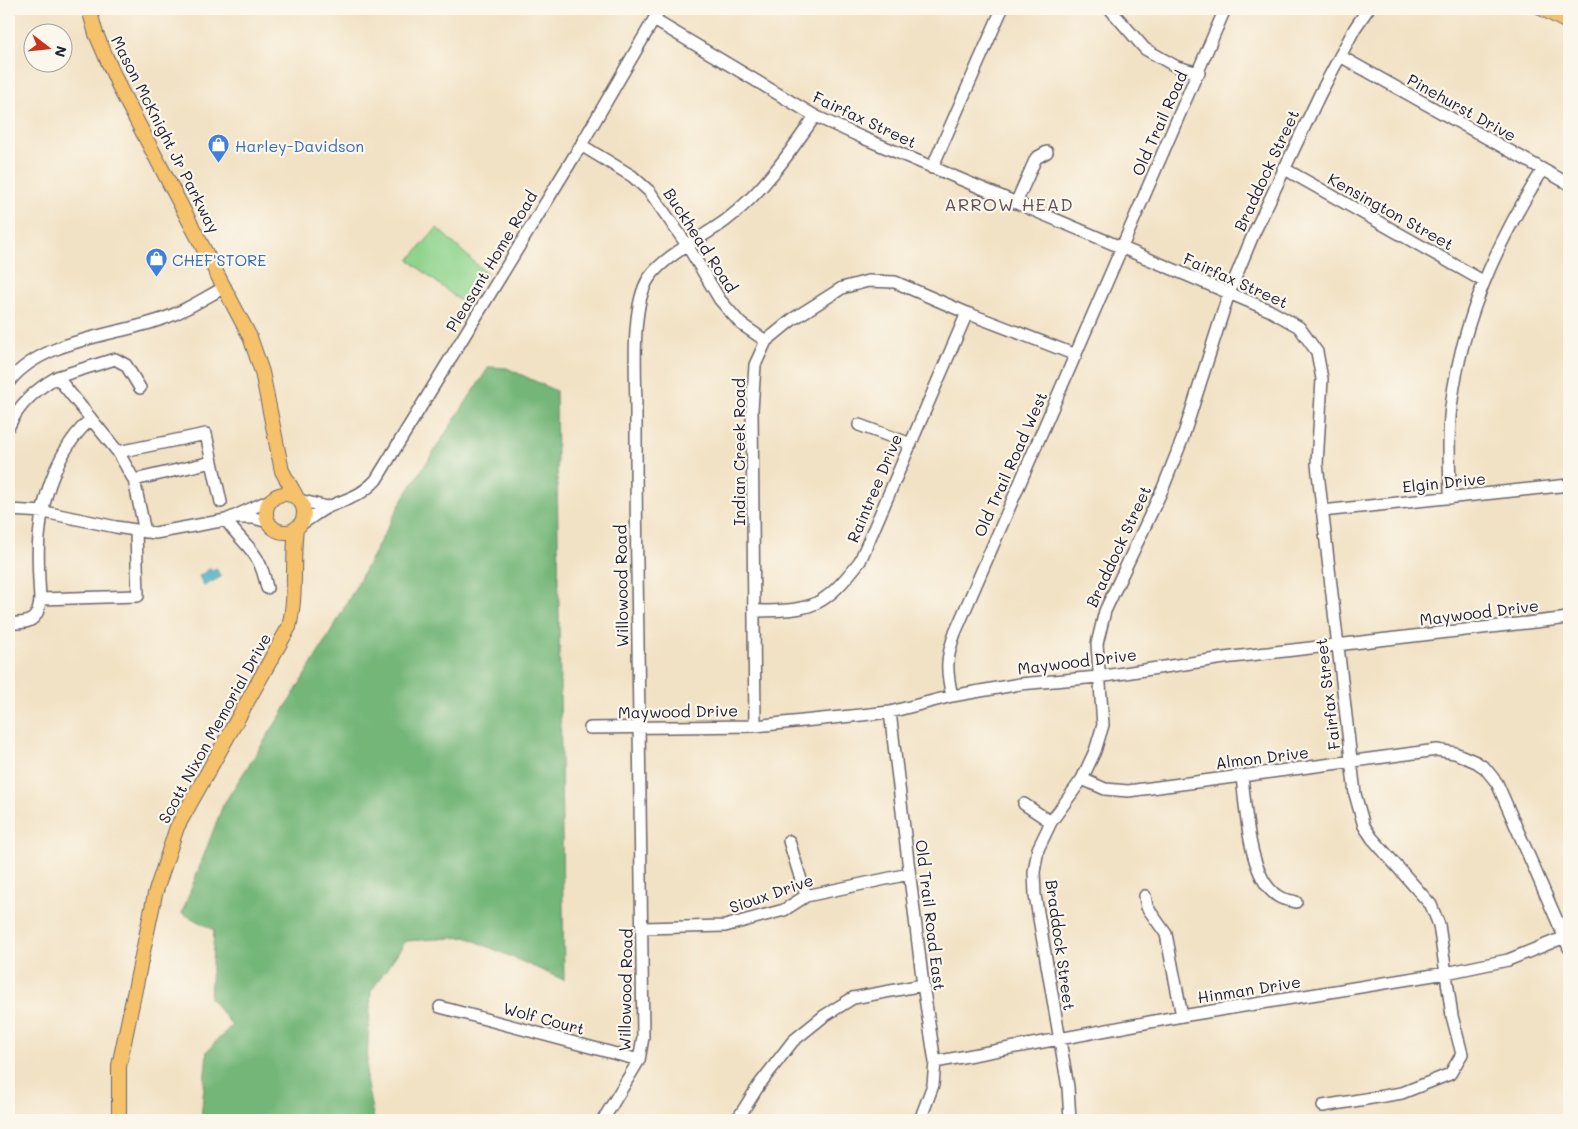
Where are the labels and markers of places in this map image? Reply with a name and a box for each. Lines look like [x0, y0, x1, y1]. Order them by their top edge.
shop icon: Harley-Davidson [207, 133, 231, 164]
place label: Harley-Davidson [235, 135, 364, 156]
shop icon: CHEF'STORE [144, 247, 168, 278]
place label: CHEF'STORE [172, 249, 267, 270]

